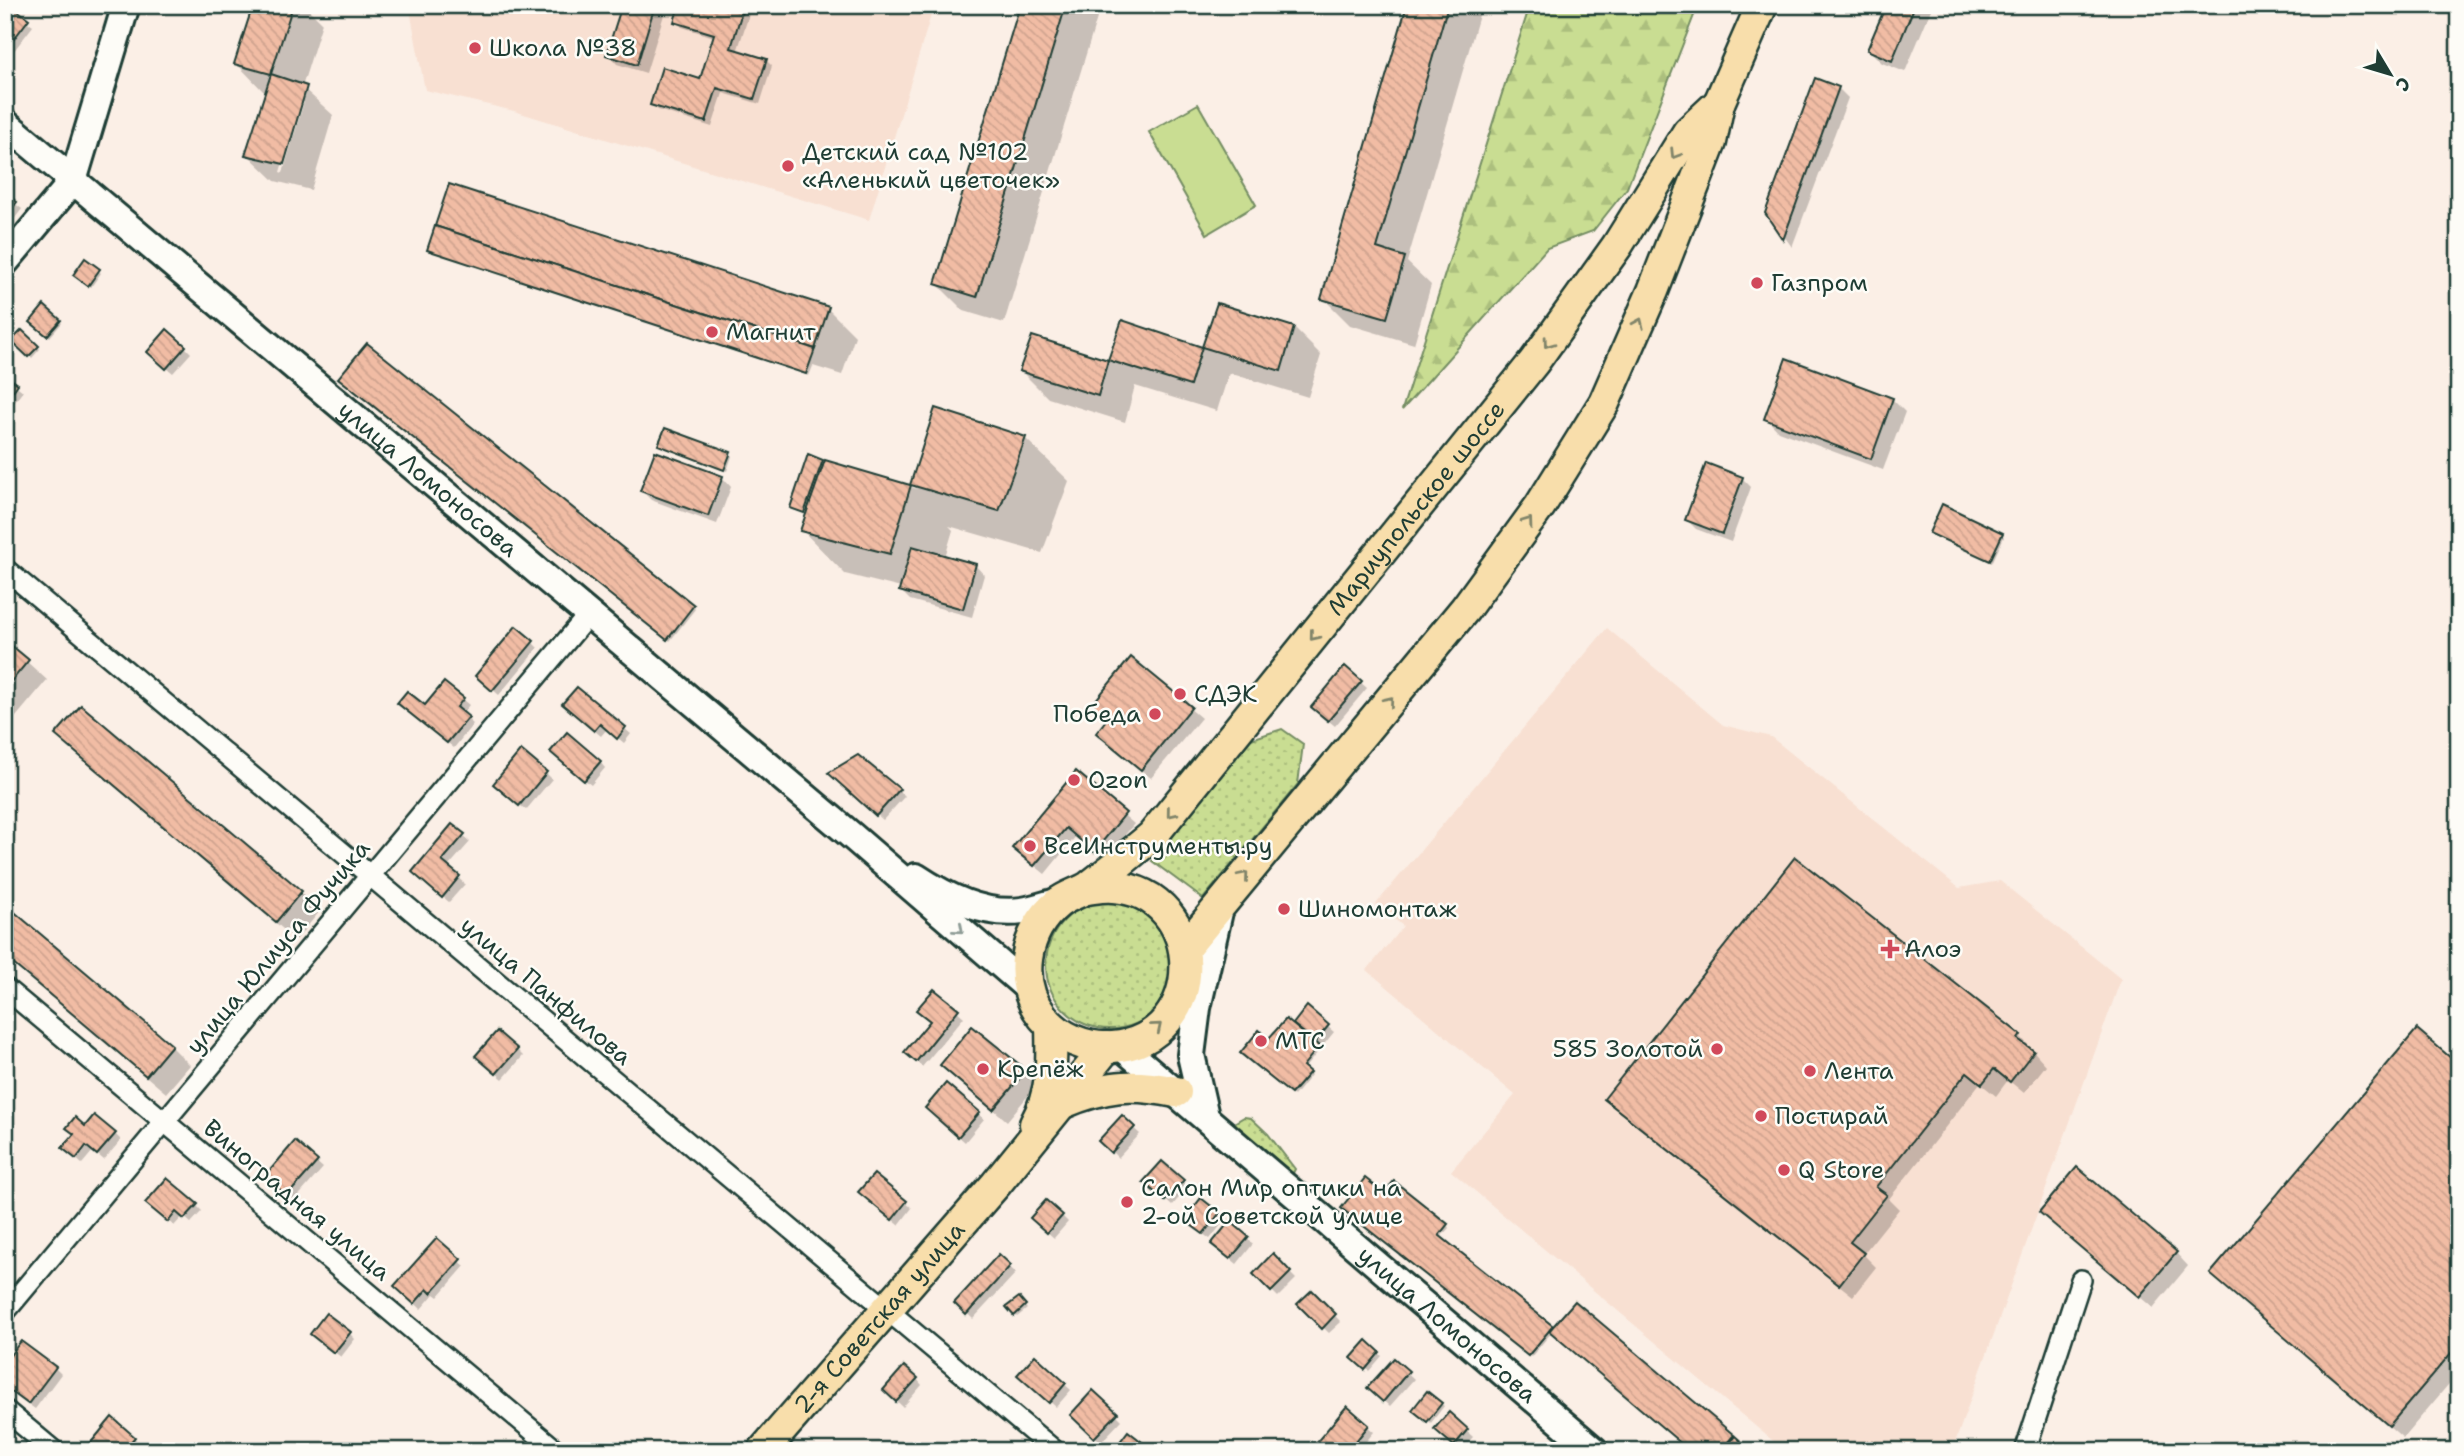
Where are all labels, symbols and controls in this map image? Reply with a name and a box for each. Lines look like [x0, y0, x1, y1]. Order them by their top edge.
place label: Школа №38 [489, 32, 637, 64]
north arrow [2356, 38, 2426, 108]
marker: Школа №38 [467, 40, 483, 56]
text: С [2390, 72, 2416, 96]
place label: Детский сад №102 «Аленький цветочек» [802, 136, 1060, 196]
one-way arrow [1670, 147, 1683, 160]
marker: Детский сад №102 «Аленький цветочек» [780, 158, 796, 174]
place label: Газпром [1771, 267, 1868, 299]
marker: Газпром [1749, 275, 1765, 291]
place label: Магнит [726, 316, 816, 348]
one-way arrow [1631, 318, 1645, 331]
marker: Магнит [704, 324, 720, 340]
one-way arrow [1543, 335, 1556, 348]
street label: улица Ломоносова [331, 394, 525, 564]
street label: Мариупольское шоссе [1320, 394, 1512, 622]
one-way arrow [1520, 517, 1533, 530]
one-way arrow [1310, 627, 1322, 640]
place label: СДЭК [1194, 678, 1258, 710]
marker: СДЭК [1172, 686, 1188, 702]
one-way arrow [1381, 697, 1393, 710]
place label: Победа [1053, 698, 1141, 730]
marker: Победа [1147, 706, 1163, 722]
place label: Ozon [1088, 764, 1148, 796]
marker: Ozon [1066, 772, 1082, 788]
one-way arrow [1167, 804, 1179, 817]
place label: ВсеИнструменты.ру [1044, 830, 1273, 862]
street label: улица Юлиуса Фучика [179, 833, 377, 1061]
marker: ВсеИнструменты.ру [1022, 838, 1038, 854]
one-way arrow [1236, 872, 1248, 885]
place label: Шиномонтаж [1298, 893, 1457, 925]
marker: Шиномонтаж [1276, 901, 1292, 917]
street label: улица Панфилова [453, 910, 639, 1072]
one-way arrow [951, 921, 964, 933]
place label: Алоэ [1904, 933, 1961, 965]
marker: Алоэ [1882, 941, 1898, 957]
one-way arrow [1149, 1023, 1162, 1035]
place label: МТС [1275, 1025, 1325, 1057]
marker: МТС [1253, 1033, 1269, 1049]
place label: 585 Золотой [1552, 1033, 1703, 1065]
marker: 585 Золотой [1709, 1041, 1725, 1057]
place label: Крепёж [997, 1053, 1084, 1085]
place label: Лента [1824, 1055, 1894, 1087]
marker: Крепёж [975, 1061, 991, 1077]
marker: Лента [1802, 1063, 1818, 1079]
place label: Постирай [1775, 1100, 1888, 1132]
marker: Постирай [1753, 1108, 1769, 1124]
street label: Виноградная улица [197, 1112, 397, 1288]
place label: Q Store [1798, 1154, 1884, 1186]
marker: Q Store [1776, 1162, 1792, 1178]
place label: Салон Мир оптики на 2-ой Советской улице [1141, 1172, 1403, 1232]
marker: Салон Мир оптики на 2-ой Советской улице [1119, 1194, 1135, 1210]
street label: 2-я Советская улица [787, 1215, 972, 1420]
street label: улица Ломоносова [1351, 1239, 1544, 1410]

